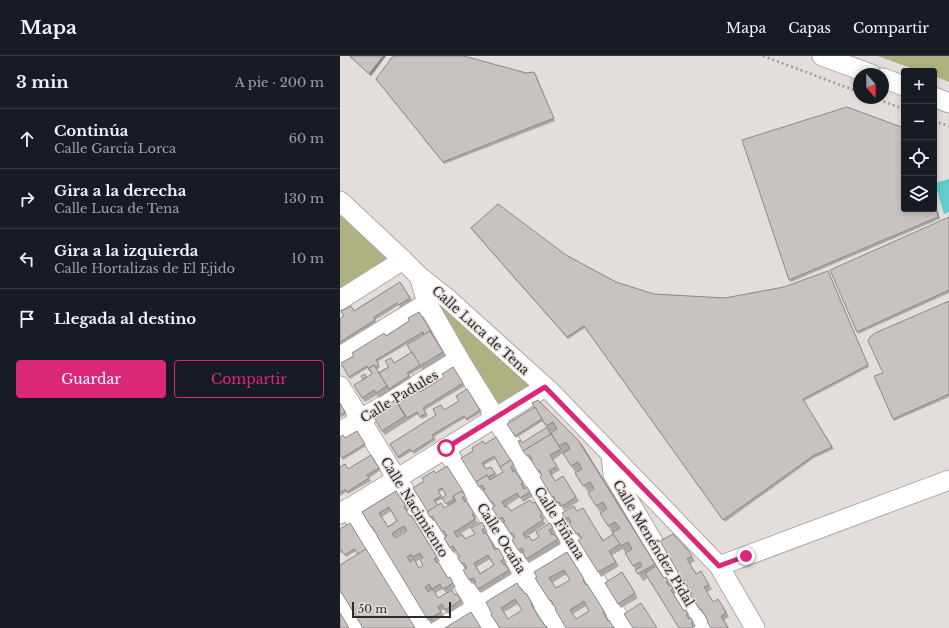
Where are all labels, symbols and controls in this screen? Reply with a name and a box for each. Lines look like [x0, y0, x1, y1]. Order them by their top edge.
text: Mapa [20, 16, 77, 39]
text: Mapa [726, 19, 766, 37]
text: Capas [788, 19, 831, 37]
text: Compartir [853, 19, 929, 37]
north arrow [853, 68, 889, 104]
map controls [901, 68, 937, 212]
button: + [901, 68, 937, 104]
text: 3 min [16, 72, 69, 93]
text: A pie · 200 m [235, 74, 324, 91]
button: − [901, 104, 937, 140]
text: Continúa [54, 121, 128, 140]
icon: ahead [16, 128, 38, 150]
text: 60 m [289, 130, 324, 147]
text: Calle García Lorca [54, 140, 176, 157]
button: locate [901, 140, 937, 176]
button: layers [901, 176, 937, 212]
text: Gira a la derecha [54, 181, 186, 200]
icon: right [16, 188, 38, 210]
text: 130 m [283, 190, 324, 207]
text: Calle Luca de Tena [54, 200, 179, 217]
text: Gira a la izquierda [54, 241, 198, 260]
icon: left [16, 248, 38, 270]
text: 10 m [291, 250, 324, 267]
text: Calle Hortalizas de El Ejido [54, 260, 235, 277]
street label: Calle Luca de Tena [428, 282, 534, 379]
icon: arrive [16, 308, 38, 330]
text: Llegada al destino [54, 309, 196, 328]
button: Guardar [16, 360, 166, 398]
button: Compartir [174, 360, 324, 398]
street label: Calle Padules [357, 366, 442, 426]
route start [437, 439, 455, 457]
street label: Calle Nacimiento [377, 454, 452, 561]
street label: Calle Menéndez Pidal [609, 477, 698, 610]
street label: Calle Fiñana [530, 484, 589, 564]
street label: Calle Ocaña [473, 500, 530, 577]
route end [737, 547, 755, 565]
scale bar [352, 600, 451, 619]
text: 50 m [358, 602, 387, 616]

